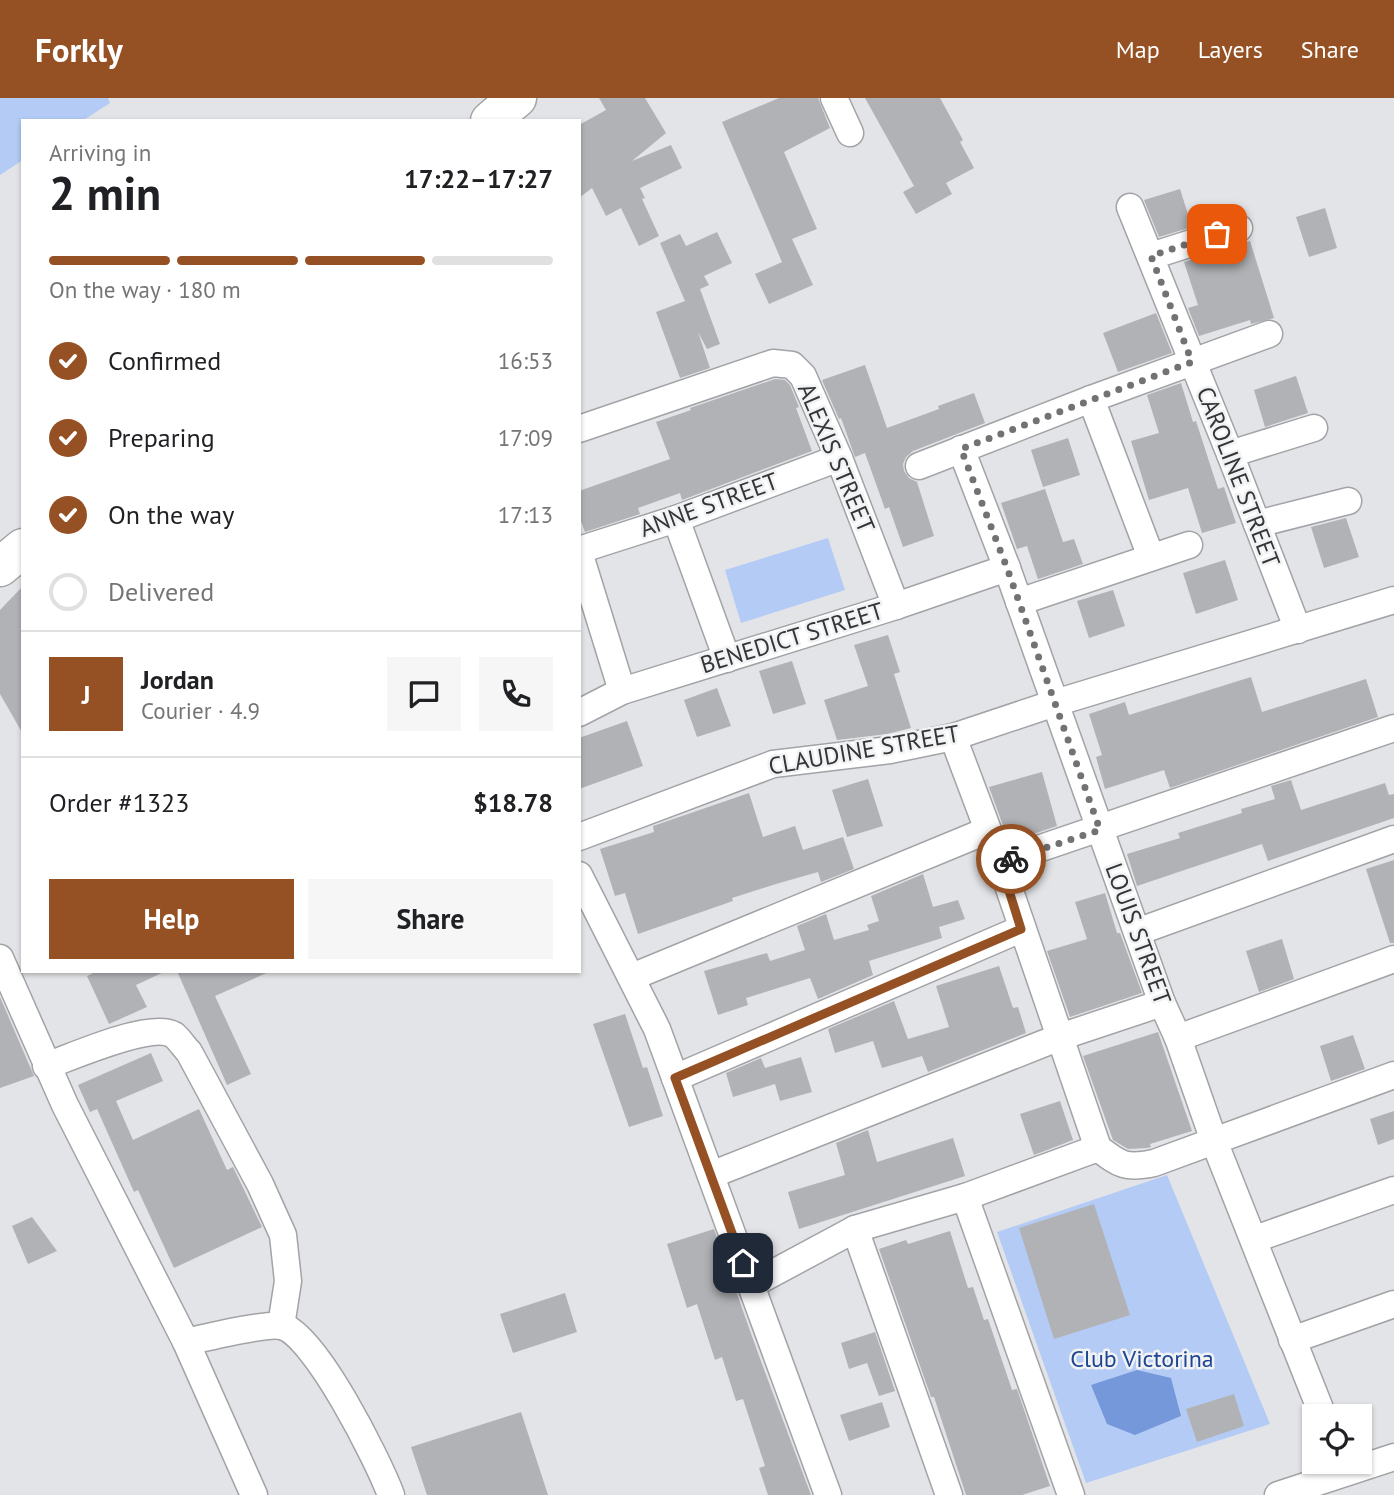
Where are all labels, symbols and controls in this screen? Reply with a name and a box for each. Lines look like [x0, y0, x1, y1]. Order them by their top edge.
text: Forkly [35, 28, 123, 71]
text: Map [1116, 34, 1160, 65]
text: Layers [1198, 34, 1263, 65]
text: Share [1301, 34, 1359, 65]
text: Arriving in [49, 138, 151, 167]
text: 17:22–17:27 [404, 162, 553, 195]
text: 2 min [49, 163, 161, 223]
pin [1187, 204, 1247, 264]
icon: bag [1198, 215, 1236, 253]
text: On the way · 180 m [49, 275, 241, 304]
icon: check [49, 342, 87, 380]
text: Confirmed [108, 344, 221, 377]
text: 16:53 [498, 346, 553, 375]
street label: ALEXIS STREET [791, 378, 882, 537]
street label: CAROLINE STREET [1190, 382, 1287, 571]
icon: check [49, 419, 87, 457]
text: Preparing [108, 421, 215, 454]
text: 17:09 [498, 423, 553, 452]
street label: ANNE STREET [635, 465, 782, 544]
icon: check [49, 496, 87, 534]
text: On the way [108, 498, 234, 531]
text: 17:13 [498, 500, 553, 529]
text: Delivered [108, 575, 214, 608]
street label: BENEDICT STREET [697, 595, 887, 680]
button: chat [387, 657, 461, 731]
button: phone [479, 657, 553, 731]
text: Jordan [141, 663, 214, 696]
text: J [82, 678, 90, 711]
text: Courier · 4.9 [141, 696, 260, 725]
street label: CLAUDINE STREET [766, 717, 962, 782]
text: Order #1323 [49, 786, 189, 819]
text: $18.78 [473, 786, 553, 819]
courier [976, 824, 1046, 894]
icon: bike [992, 840, 1030, 878]
street label: LOUIS STREET [1099, 859, 1178, 1009]
button: Help [49, 879, 294, 959]
button: Share [308, 879, 553, 959]
pin [713, 1233, 773, 1293]
icon: home [724, 1244, 762, 1282]
park label: Club Victorina [1070, 1343, 1214, 1374]
map controls [1302, 1404, 1372, 1474]
button: locate [1302, 1404, 1372, 1474]

